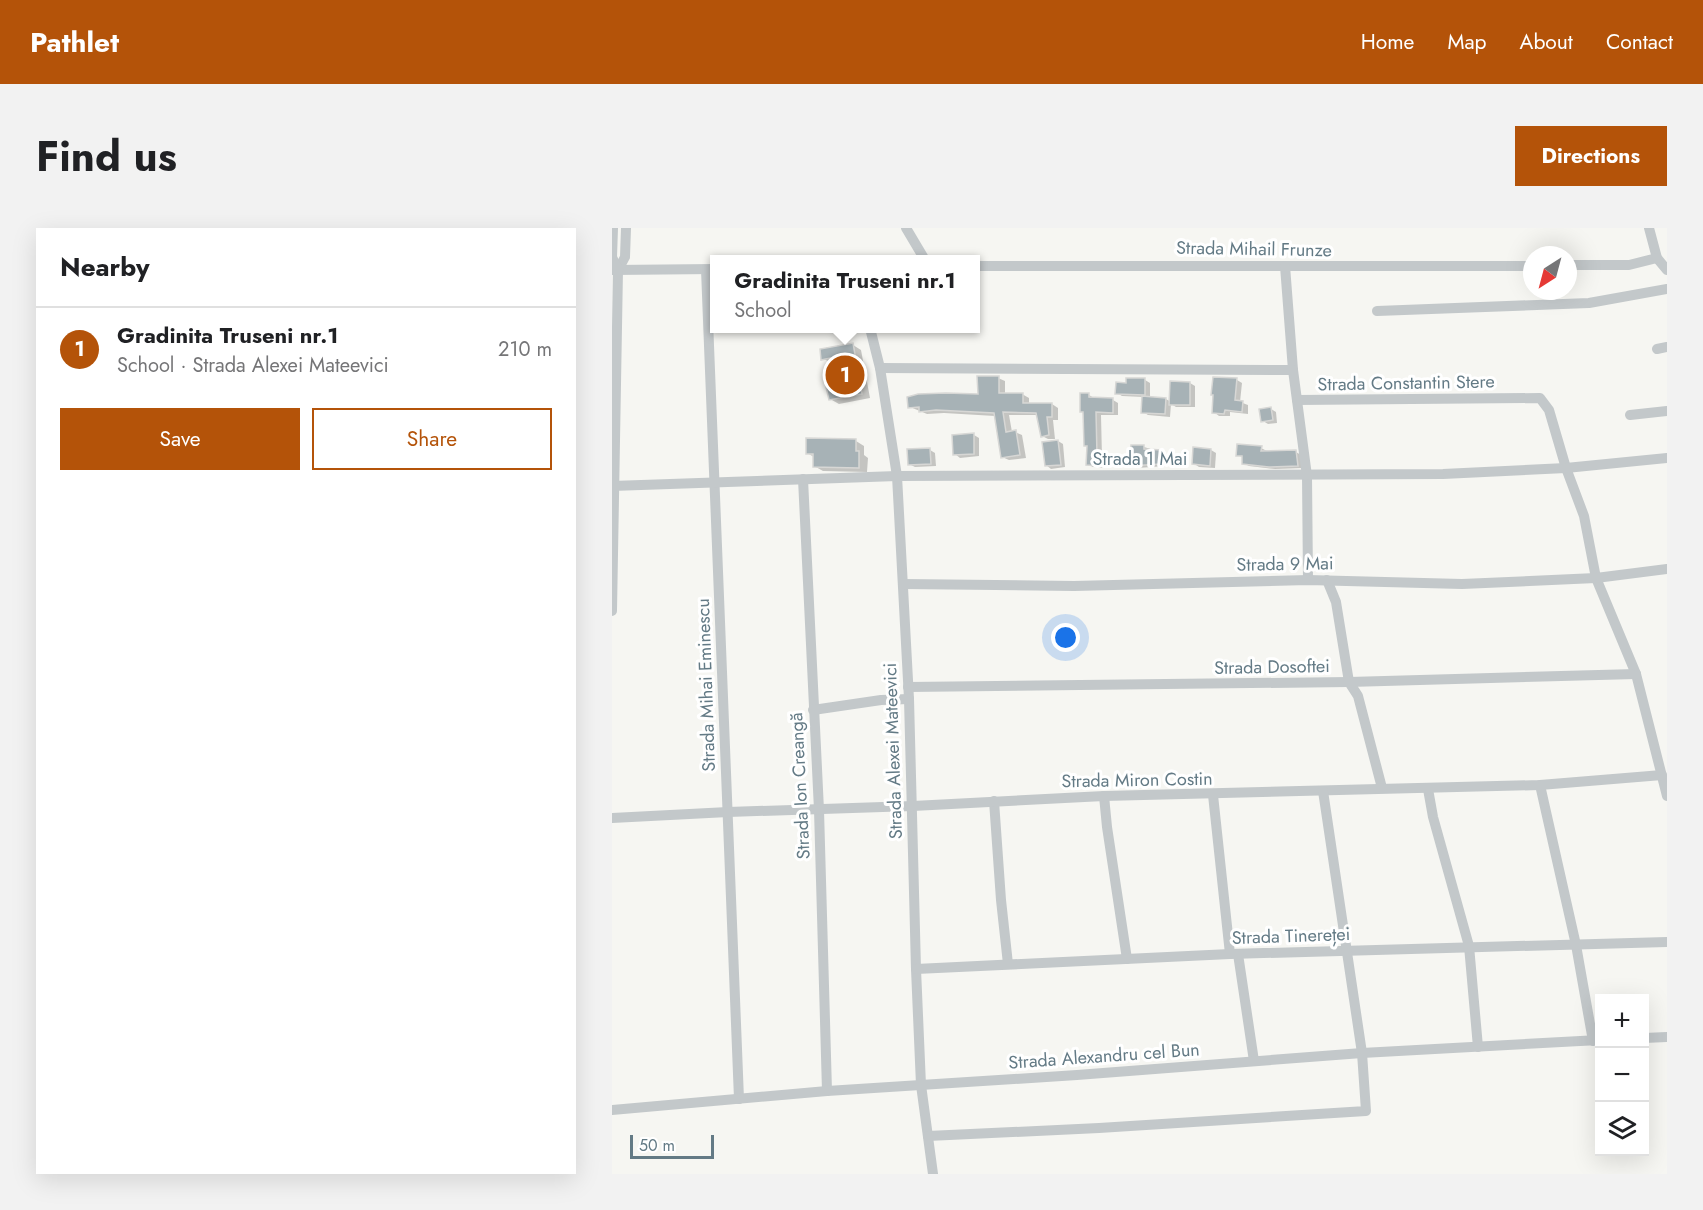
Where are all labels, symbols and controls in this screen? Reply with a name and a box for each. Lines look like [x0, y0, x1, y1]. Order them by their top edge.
text: Pathlet [30, 22, 119, 63]
text: Home [1361, 27, 1414, 57]
text: Map [1447, 27, 1487, 57]
text: About [1520, 27, 1573, 57]
text: Contact [1606, 27, 1673, 57]
text: Find us [36, 126, 177, 187]
button: Directions [1515, 126, 1667, 186]
street label: Strada Mihail Frunze [1176, 235, 1332, 263]
north arrow [1523, 246, 1577, 300]
text: Nearby [60, 248, 149, 286]
popup [710, 255, 980, 333]
text: Gradinita Truseni nr.1 [734, 264, 956, 296]
text: School [734, 296, 792, 325]
text: Gradinita Truseni nr.1 [117, 319, 339, 351]
text: 1 [74, 335, 85, 364]
text: 210 m [498, 335, 552, 364]
text: School · Strada Alexei Mateevici [117, 351, 389, 380]
pin: 1 [826, 352, 864, 398]
street label: Strada Constantin Stere [1317, 368, 1495, 398]
button: Save [60, 408, 300, 470]
button: Share [312, 408, 552, 470]
street label: Strada 1 Mai [1093, 446, 1187, 472]
street label: Strada 9 Mai [1236, 550, 1334, 578]
street label: Strada Mihai Eminescu [690, 598, 722, 772]
your location [1051, 623, 1080, 652]
street label: Strada Dosoftei [1214, 653, 1330, 681]
street label: Strada Alexei Mateevici [877, 662, 909, 840]
street label: Strada Ion Creangă [783, 712, 817, 860]
street label: Strada Miron Costin [1061, 766, 1213, 794]
street label: Strada Tinereței [1231, 921, 1351, 951]
map controls [1595, 994, 1649, 1156]
button: + [1595, 994, 1649, 1048]
street label: Strada Alexandru cel Bun [1007, 1036, 1201, 1076]
button: − [1595, 1048, 1649, 1102]
button: layers [1595, 1102, 1649, 1156]
scale bar [630, 1132, 714, 1160]
text: 50 m [639, 1134, 675, 1157]

